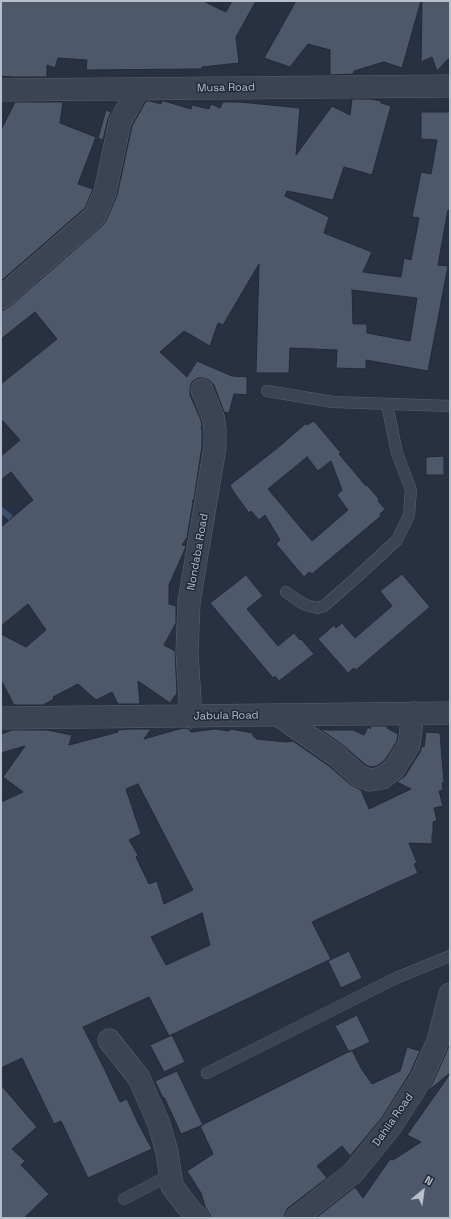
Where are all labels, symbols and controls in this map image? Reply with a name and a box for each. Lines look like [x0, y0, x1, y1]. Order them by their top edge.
street label: Musa Road [197, 81, 255, 95]
street label: Nondaba Road [185, 513, 211, 591]
street label: Jabula Road [193, 709, 259, 723]
street label: Dahlia Road [370, 1091, 416, 1149]
north arrow [403, 1171, 443, 1211]
text: N [422, 1173, 435, 1188]

